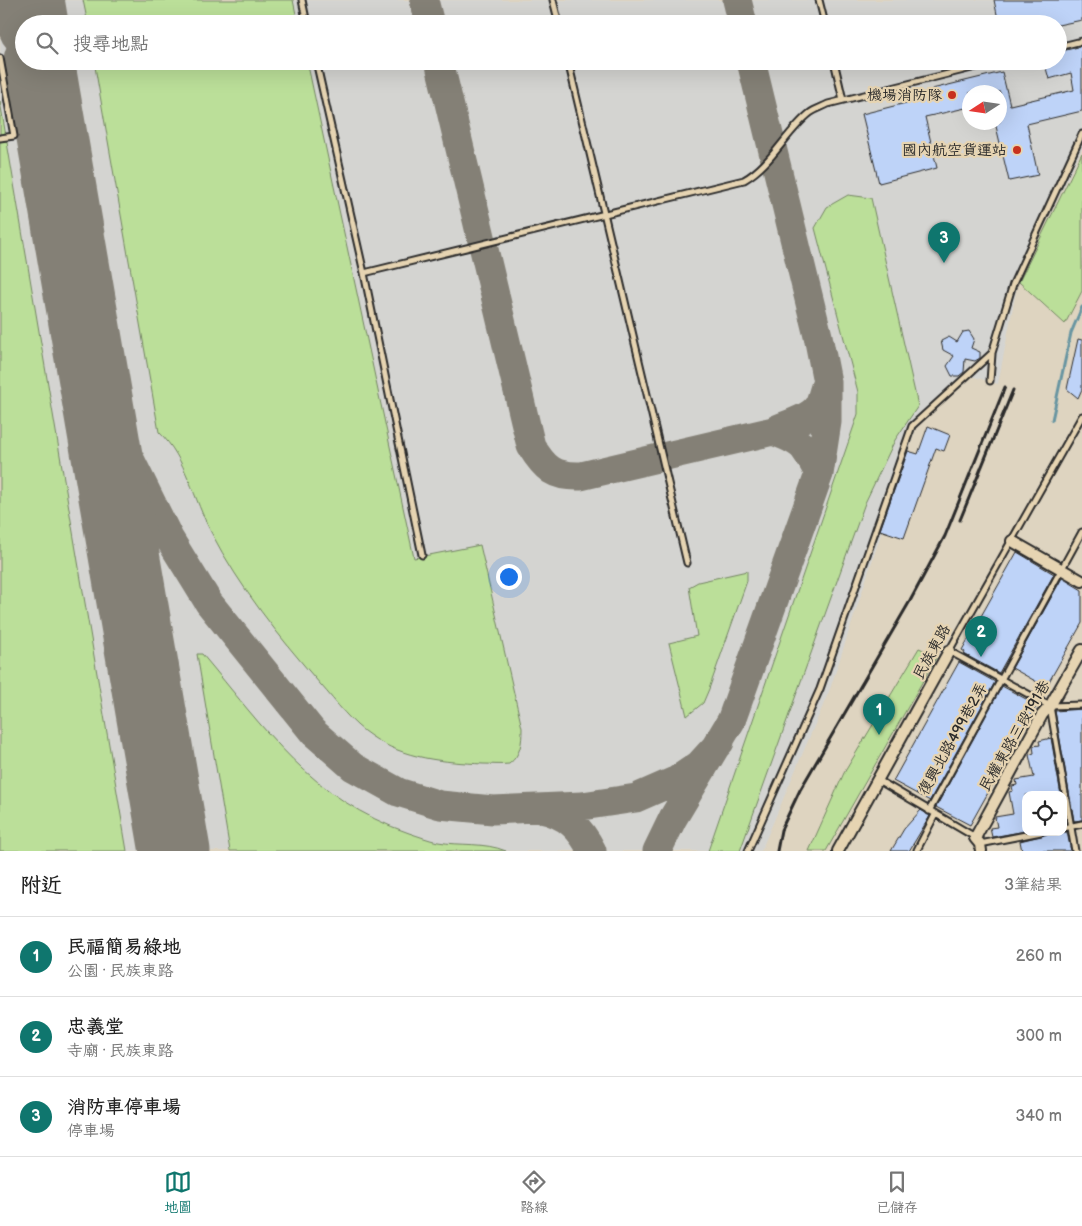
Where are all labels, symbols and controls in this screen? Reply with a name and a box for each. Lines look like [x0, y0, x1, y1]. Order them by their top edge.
search box [15, 15, 1067, 70]
icon: search [33, 29, 61, 57]
text: 搜尋地點 [73, 33, 149, 56]
north arrow [962, 85, 1007, 130]
place label: 機場消防隊 [867, 86, 942, 105]
marker: 機場消防隊 [946, 89, 958, 101]
place label: 國內航空貨運站 [902, 141, 1007, 160]
marker: 國內航空貨運站 [1011, 144, 1023, 156]
pin: 3 [928, 222, 960, 263]
your location [496, 564, 522, 590]
pin: 2 [965, 616, 997, 657]
street label: 民族東路 [909, 621, 955, 683]
street label: 民權東路三段191巷 [975, 677, 1055, 795]
street label: 復興北路499巷2弄 [914, 680, 992, 798]
pin: 1 [863, 694, 895, 735]
map controls [1022, 791, 1067, 836]
button: locate [1022, 791, 1067, 836]
text: 附近 [20, 873, 62, 898]
text: 3筆結果 [1004, 876, 1062, 895]
text: 民福簡易綠地 [67, 936, 181, 959]
text: 1 [33, 947, 39, 966]
text: 260 m [1016, 947, 1062, 966]
text: 公園 · 民族東路 [67, 962, 173, 981]
text: 忠義堂 [67, 1016, 124, 1039]
text: 2 [31, 1027, 41, 1046]
text: 300 m [1016, 1027, 1062, 1046]
text: 寺廟 · 民族東路 [67, 1042, 173, 1061]
text: 消防車停車場 [67, 1096, 181, 1119]
text: 3 [31, 1107, 41, 1126]
text: 340 m [1015, 1107, 1062, 1126]
text: 停車場 [67, 1122, 115, 1141]
tab: 地圖 [164, 1168, 192, 1216]
tab: 路線 [520, 1168, 548, 1216]
tab: 已儲存 [876, 1168, 918, 1216]

